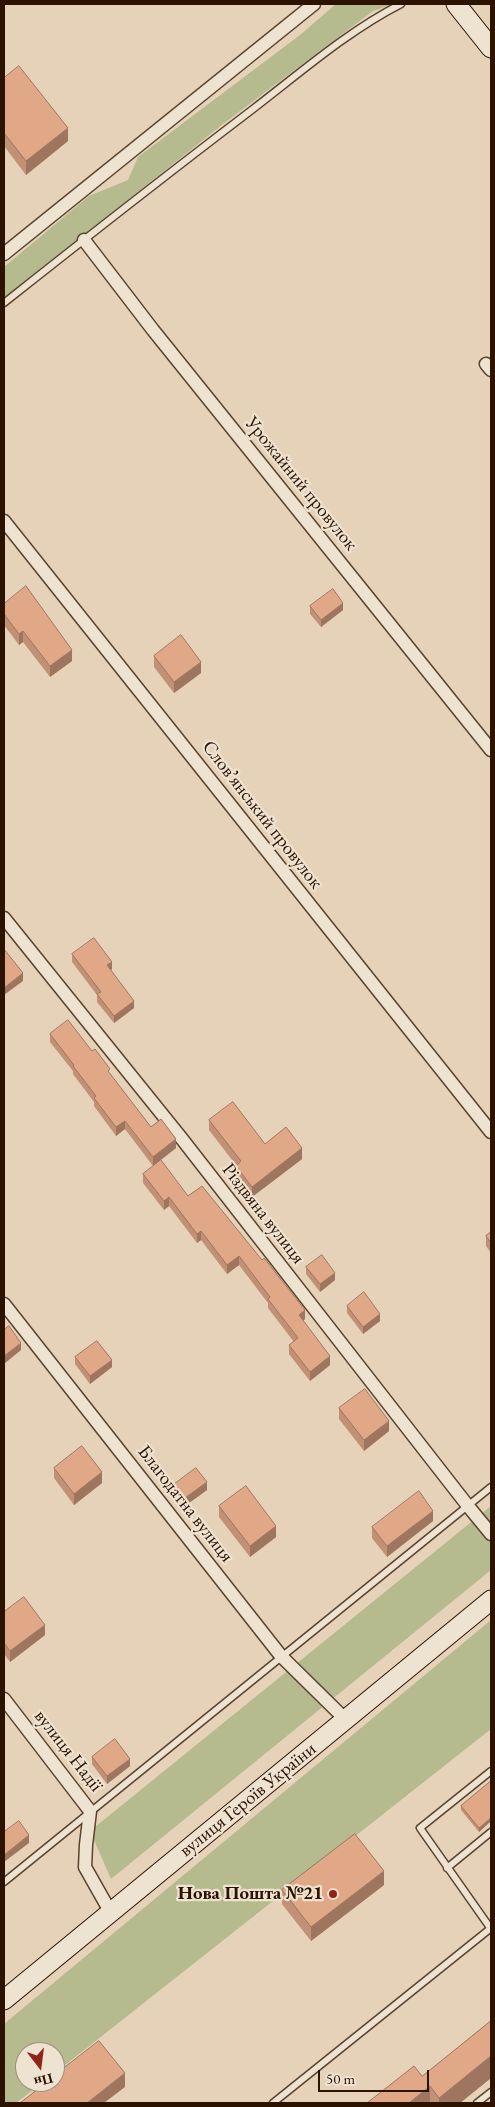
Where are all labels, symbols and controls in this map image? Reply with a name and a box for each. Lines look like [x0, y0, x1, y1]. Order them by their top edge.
street label: Урожайний провулок [240, 412, 362, 556]
street label: Словʼянський провулок [197, 736, 327, 894]
street label: Різдвяна вулиця [217, 1159, 309, 1269]
street label: Благодатна вулиця [132, 1441, 238, 1567]
street label: вулиця Надії [29, 1705, 107, 1797]
street label: вулиця Героїв України [175, 1738, 321, 1862]
place label: Нова Пошта №21 [178, 1883, 323, 1905]
marker: Нова Пошта №21 [327, 1888, 339, 1900]
north arrow [15, 2042, 65, 2092]
scale bar [320, 2060, 431, 2092]
text: Пн [32, 2069, 55, 2092]
text: 50 m [326, 2069, 355, 2088]

